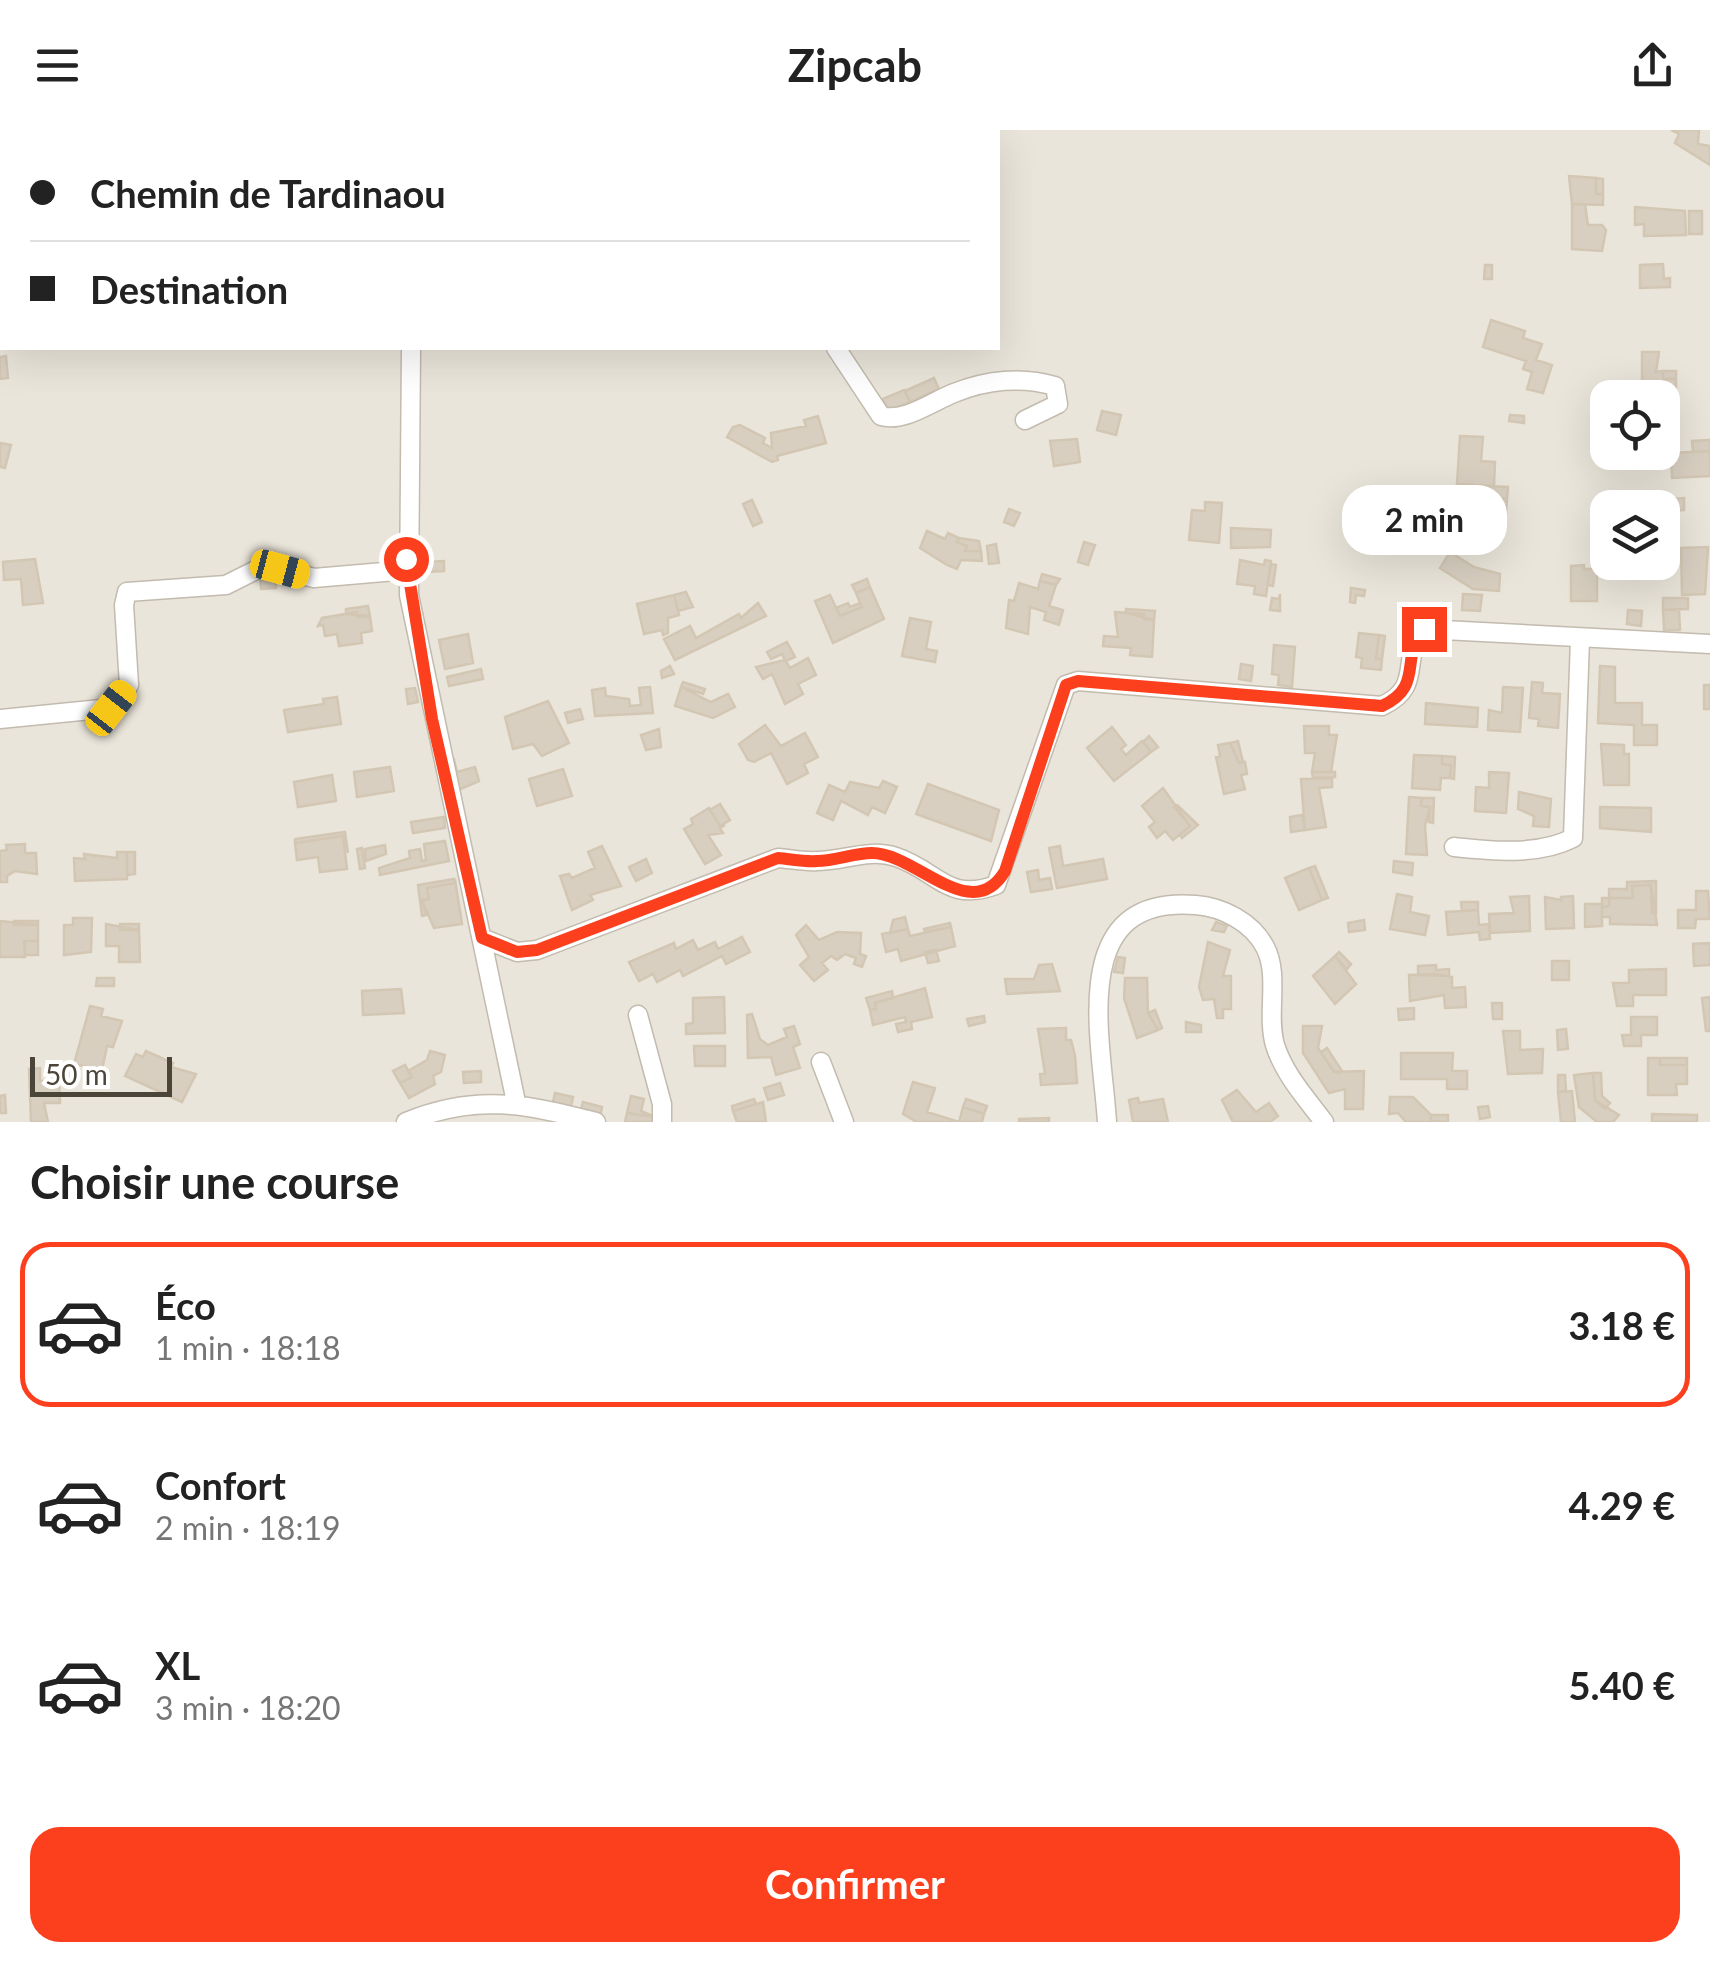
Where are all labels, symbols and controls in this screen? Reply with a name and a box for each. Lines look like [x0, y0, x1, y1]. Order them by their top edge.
icon: menu [30, 38, 85, 93]
text: Zipcab [788, 38, 922, 92]
icon: share [1625, 38, 1680, 93]
text: Chemin de Tardinaou [90, 170, 446, 216]
text: Destination [90, 266, 288, 312]
map controls [1590, 380, 1680, 580]
button: locate [1590, 380, 1680, 470]
callout: 2 min [1342, 484, 1506, 554]
button: layers [1590, 490, 1680, 580]
text: 2 min [1385, 500, 1464, 539]
route start [384, 537, 429, 582]
car [247, 547, 313, 591]
route end [1402, 607, 1447, 652]
car [81, 675, 141, 741]
scale bar [30, 1052, 172, 1096]
text: 50 m [45, 1057, 108, 1091]
text: Choisir une course [30, 1155, 399, 1209]
icon: car [35, 1280, 125, 1370]
text: Éco [155, 1282, 216, 1328]
text: 3.18 € [1569, 1302, 1675, 1348]
text: 1 min · 18:18 [155, 1328, 341, 1367]
icon: car [35, 1460, 125, 1550]
text: Confort [155, 1462, 286, 1508]
text: 4.29 € [1569, 1482, 1675, 1528]
text: 2 min · 18:19 [155, 1508, 341, 1547]
icon: car [35, 1640, 125, 1730]
text: XL [155, 1642, 200, 1688]
text: 5.40 € [1569, 1662, 1675, 1708]
text: 3 min · 18:20 [155, 1688, 341, 1727]
button: Confirmer [30, 1827, 1680, 1942]

